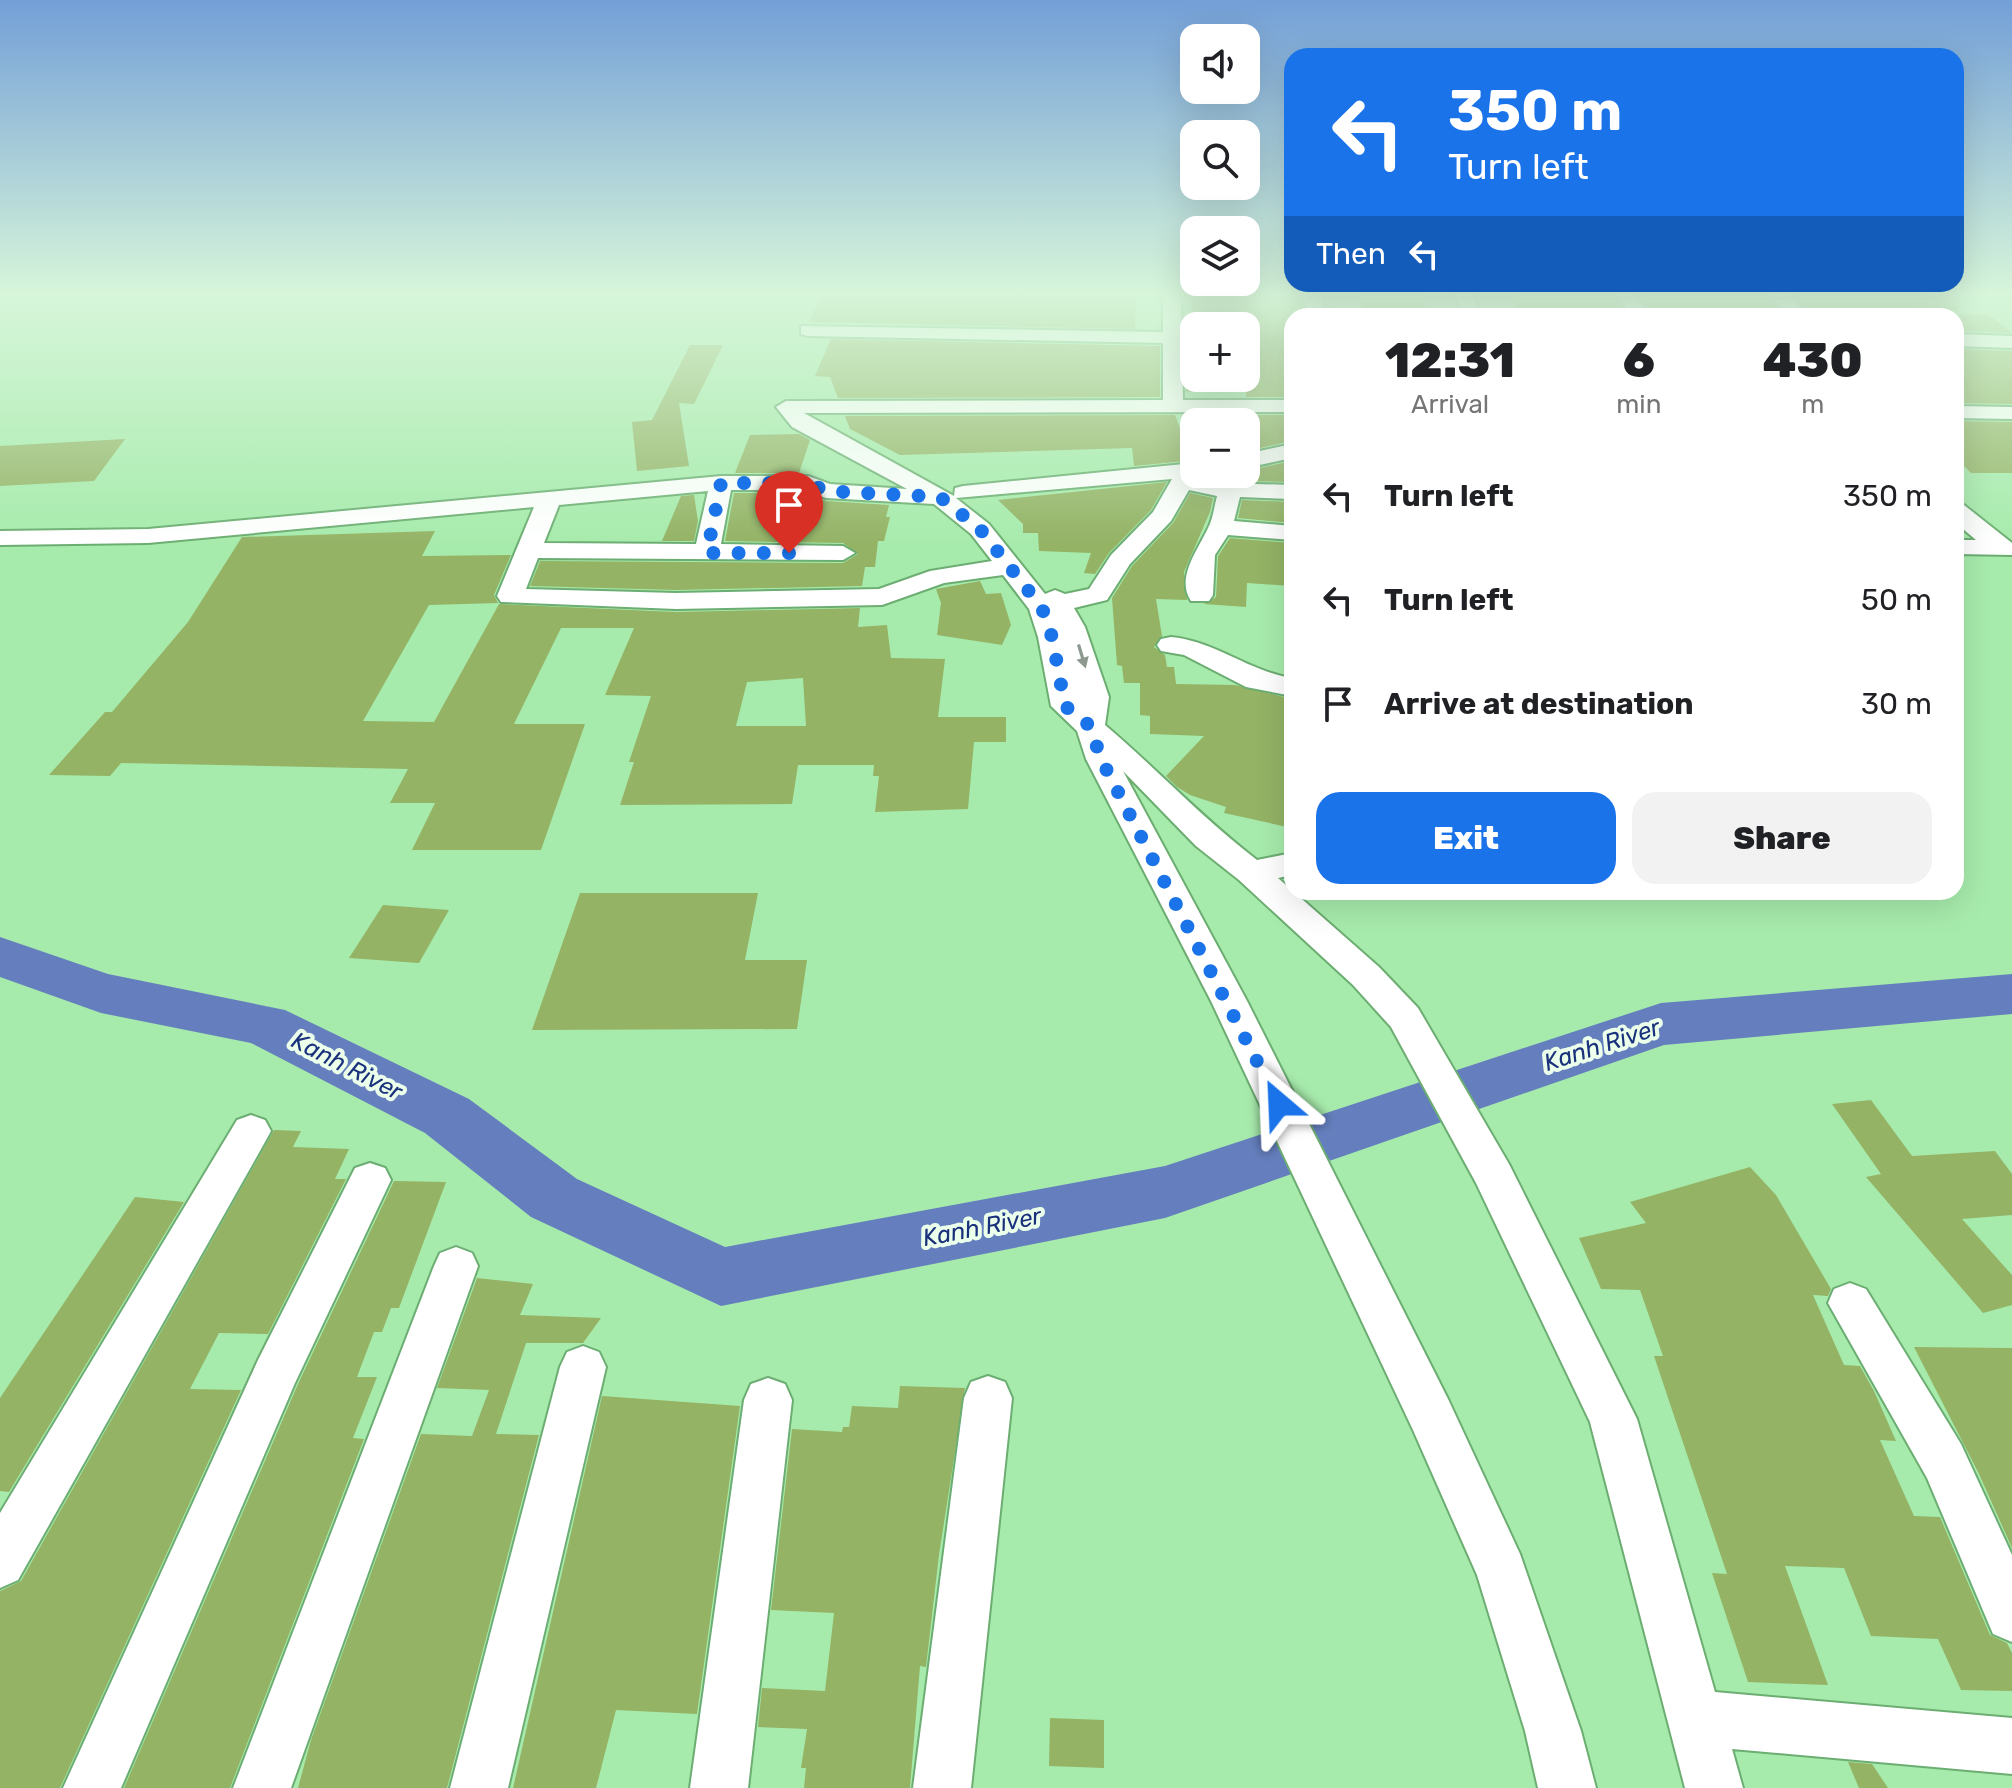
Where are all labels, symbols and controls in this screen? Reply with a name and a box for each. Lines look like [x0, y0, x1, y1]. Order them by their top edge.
map controls [1180, 24, 1260, 488]
button: sound [1180, 24, 1260, 104]
text: 350 m [1448, 78, 1622, 144]
icon: left [1316, 80, 1420, 184]
button: search [1180, 120, 1260, 200]
text: Turn left [1448, 145, 1589, 188]
button: layers [1180, 216, 1260, 296]
icon: left [1402, 232, 1446, 276]
text: Then [1316, 236, 1386, 272]
button: + [1180, 312, 1260, 392]
text: 12:31 [1385, 332, 1515, 389]
text: 6 [1623, 332, 1655, 389]
text: 430 [1763, 332, 1863, 389]
text: Arrival [1411, 389, 1489, 420]
text: min [1616, 389, 1661, 420]
text: m [1801, 389, 1824, 420]
button: − [1180, 408, 1260, 488]
pin [755, 471, 823, 553]
icon: left [1316, 474, 1360, 518]
text: Turn left [1384, 478, 1514, 514]
text: 350 m [1843, 478, 1932, 514]
icon: arrive [767, 483, 811, 527]
icon: left [1316, 578, 1360, 622]
text: Turn left [1384, 582, 1514, 618]
text: 50 m [1861, 582, 1932, 618]
one-way arrow [1077, 644, 1089, 668]
icon: arrive [1316, 682, 1360, 726]
text: Arrive at destination [1384, 686, 1694, 722]
text: 30 m [1861, 686, 1932, 722]
button: Exit [1316, 792, 1616, 884]
button: Share [1632, 792, 1932, 884]
water label: Kanh River [1540, 1013, 1664, 1077]
water label: Kanh River [287, 1026, 408, 1106]
position arrow [1237, 1062, 1321, 1146]
water label: Kanh River [920, 1202, 1045, 1252]

